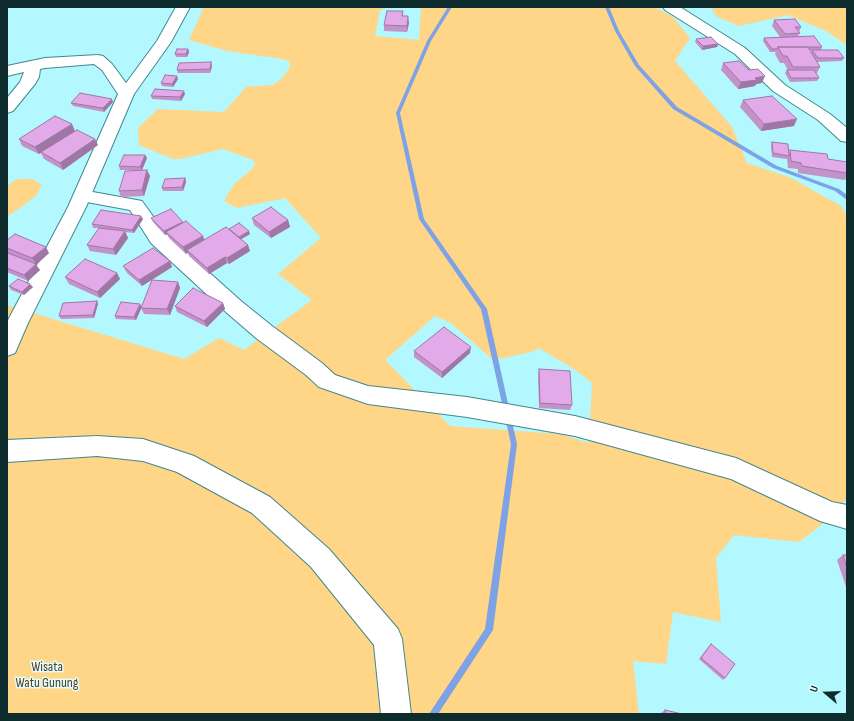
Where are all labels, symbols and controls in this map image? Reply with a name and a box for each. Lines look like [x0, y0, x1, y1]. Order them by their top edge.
park label: Wisata Watu Gunung [16, 659, 78, 692]
north arrow [806, 673, 846, 713]
text: U [807, 684, 821, 694]

